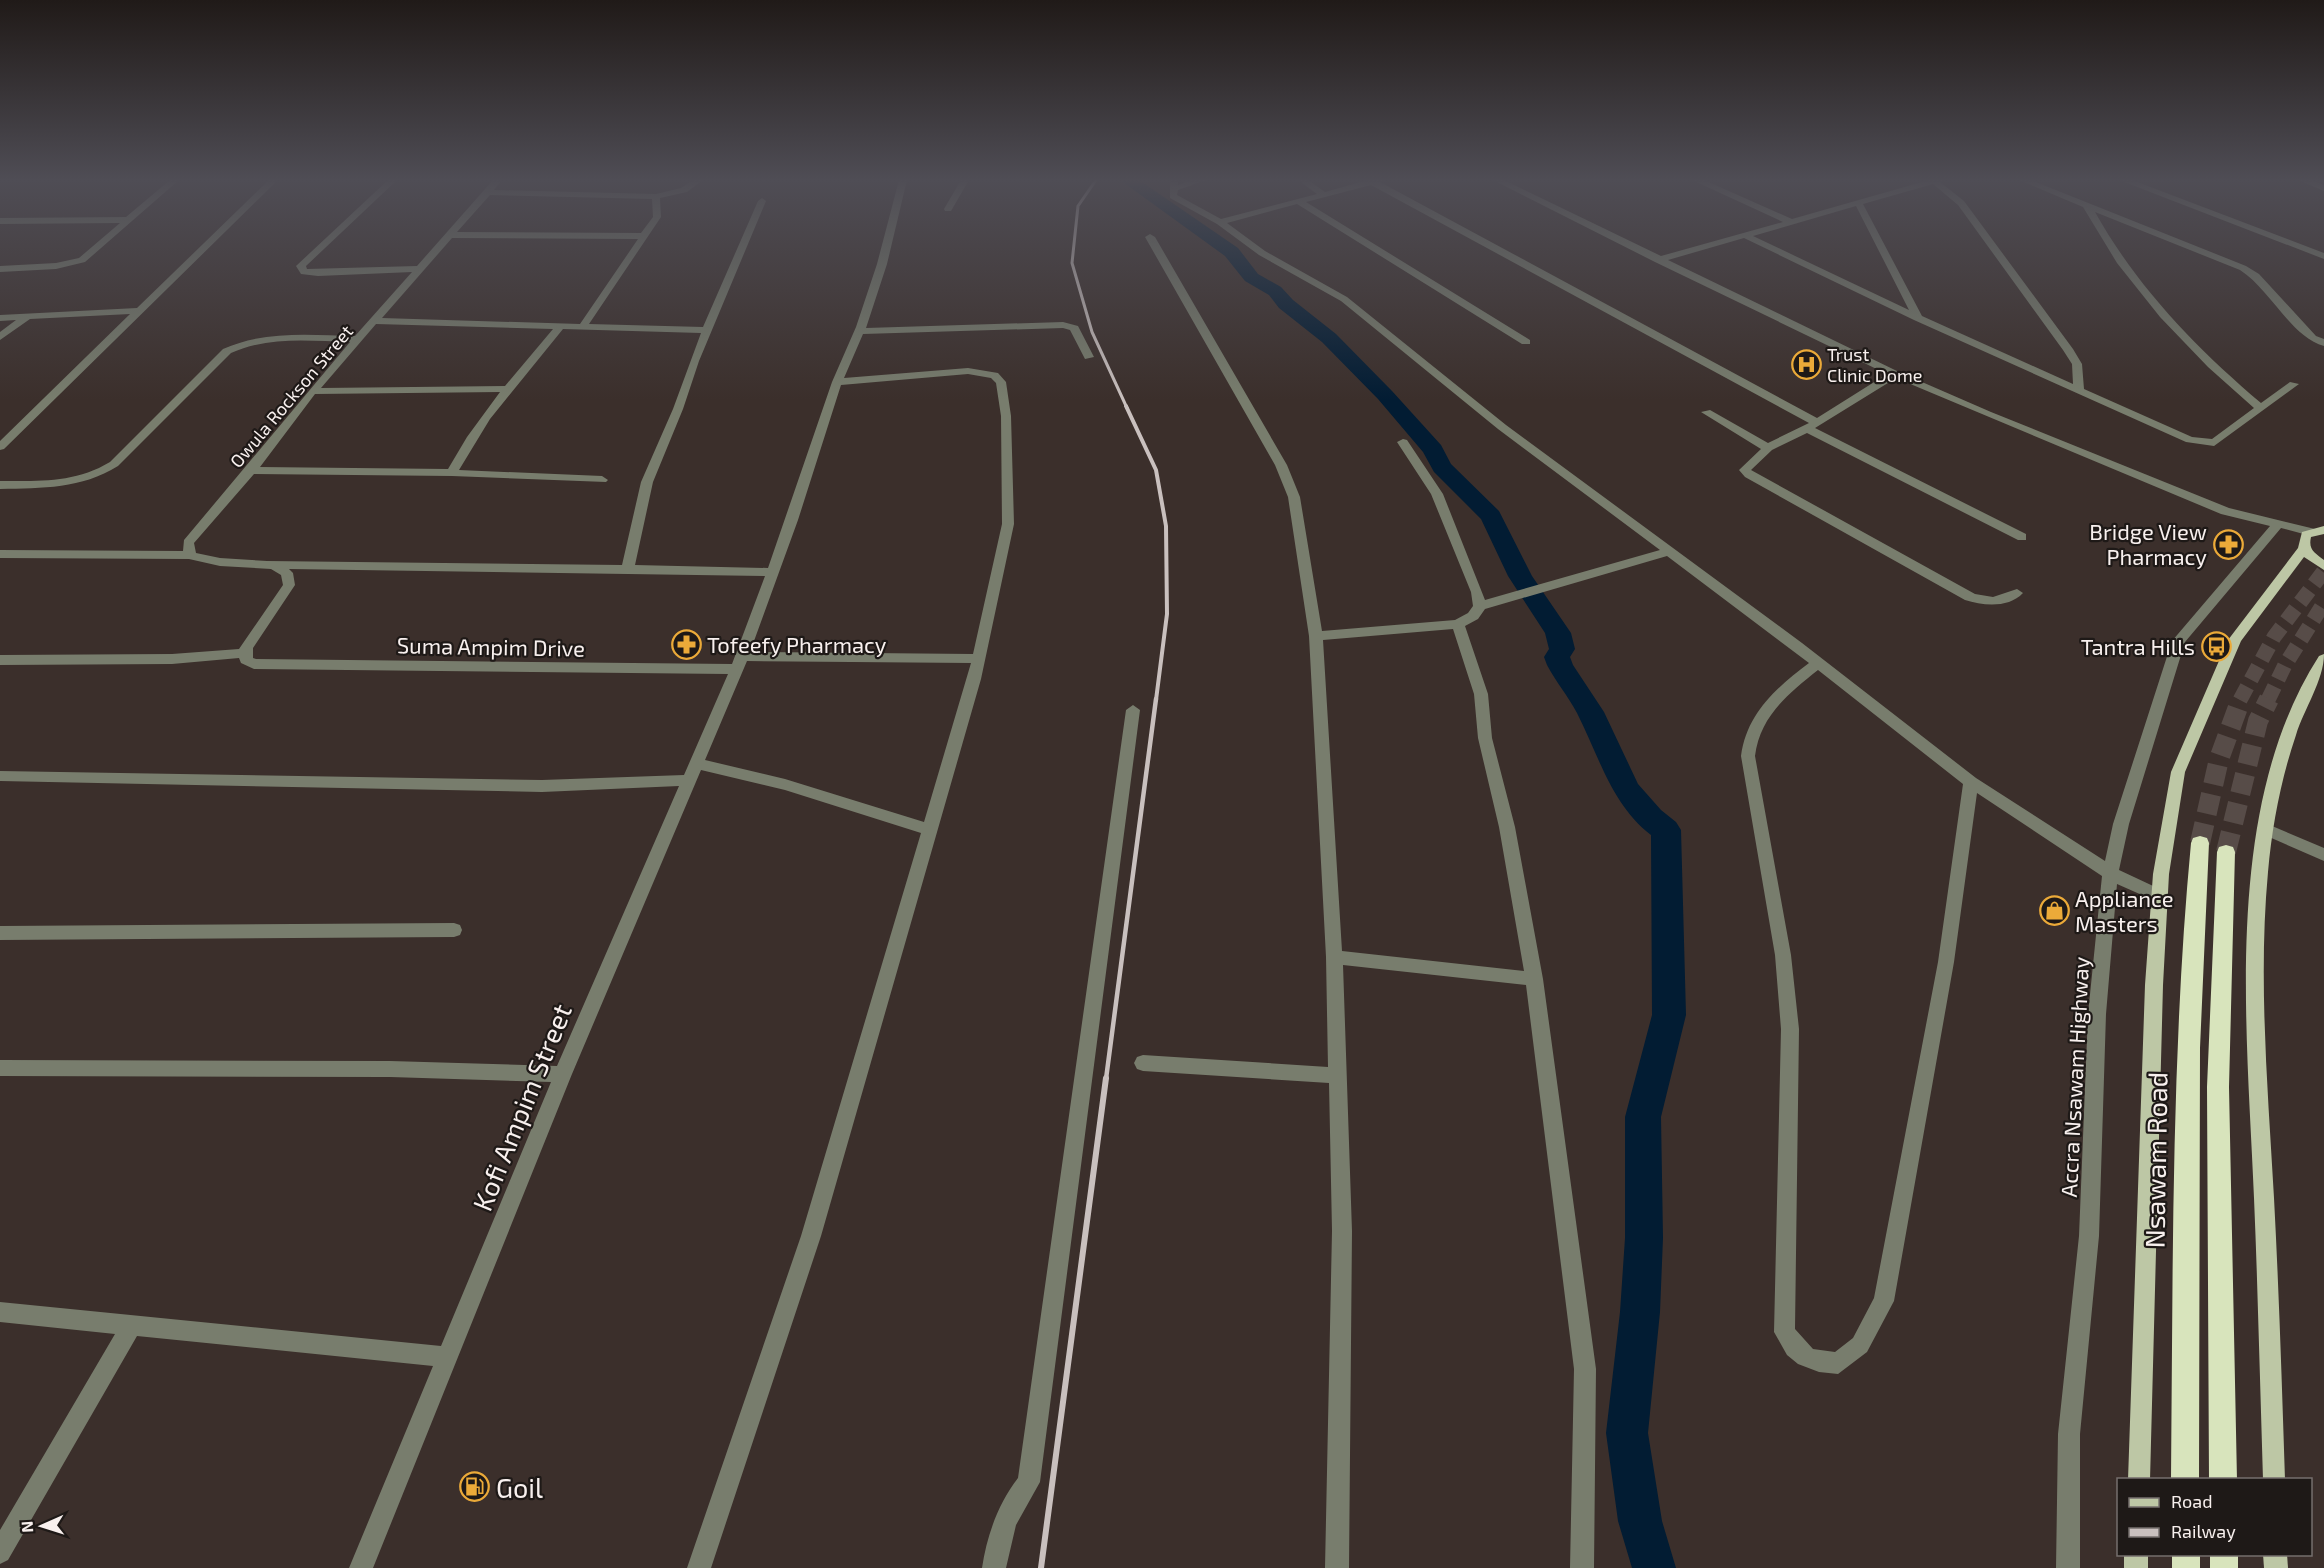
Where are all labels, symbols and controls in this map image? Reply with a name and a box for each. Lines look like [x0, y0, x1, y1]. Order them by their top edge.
street label: Owula Rockson Street [225, 320, 357, 472]
place label: Trust Clinic Dome [1827, 343, 1922, 386]
hospital icon: Trust Clinic Dome [1790, 348, 1822, 380]
place label: Bridge View Pharmacy [2089, 518, 2207, 569]
pharmacy icon: Bridge View Pharmacy [2212, 528, 2244, 560]
pharmacy icon: Tofeefy Pharmacy [670, 628, 702, 660]
bus stop icon: Tantra Hills [2200, 630, 2232, 662]
street label: Suma Ampim Drive [397, 631, 585, 661]
place label: Tofeefy Pharmacy [707, 631, 887, 657]
place label: Tantra Hills [2081, 633, 2195, 659]
place label: Appliance Masters [2075, 885, 2173, 936]
shop icon: Appliance Masters [2038, 895, 2070, 927]
street label: Accra Nsawam Highway [2055, 956, 2093, 1198]
street label: Kofi Ampim Street [465, 999, 578, 1215]
street label: Nsawam Road [2137, 1072, 2173, 1248]
fuel station icon: Goil [459, 1471, 491, 1503]
place label: Goil [496, 1471, 543, 1503]
legend [2117, 1478, 2312, 1556]
text: Road [2171, 1490, 2212, 1512]
north arrow [12, 1496, 72, 1556]
text: Railway [2171, 1520, 2236, 1542]
text: N [17, 1521, 36, 1533]

